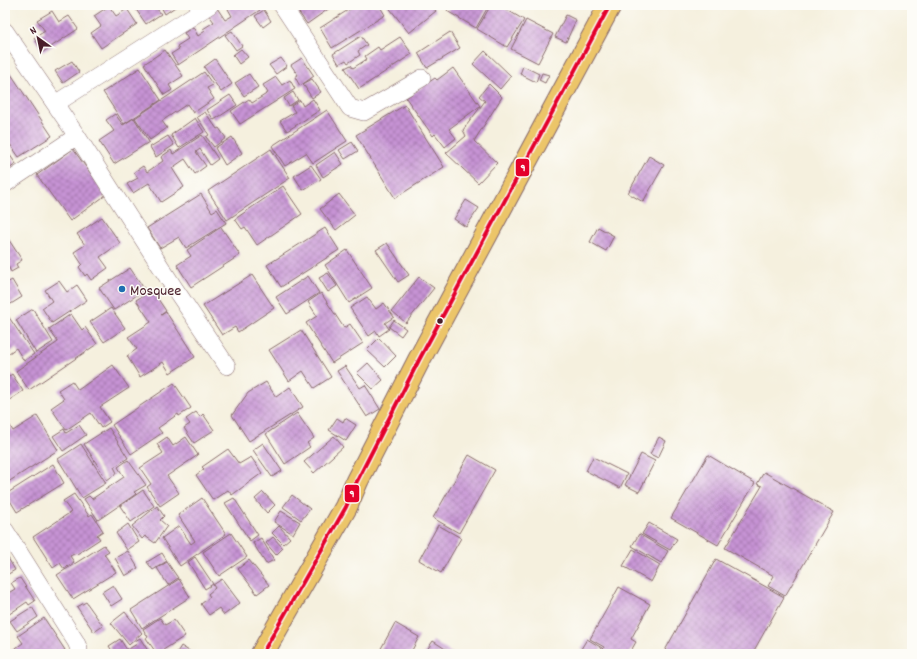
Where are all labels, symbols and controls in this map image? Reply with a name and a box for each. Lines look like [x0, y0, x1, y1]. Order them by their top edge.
north arrow [18, 18, 58, 58]
text: N [27, 23, 41, 39]
line badge: 9 [515, 158, 530, 177]
text: 9 [520, 161, 526, 177]
place label: Mosquee [130, 280, 181, 303]
marker: Mosquee [117, 284, 127, 294]
unlabelled marker [435, 316, 445, 326]
line badge: 9 [344, 484, 360, 503]
text: 9 [349, 487, 355, 503]

